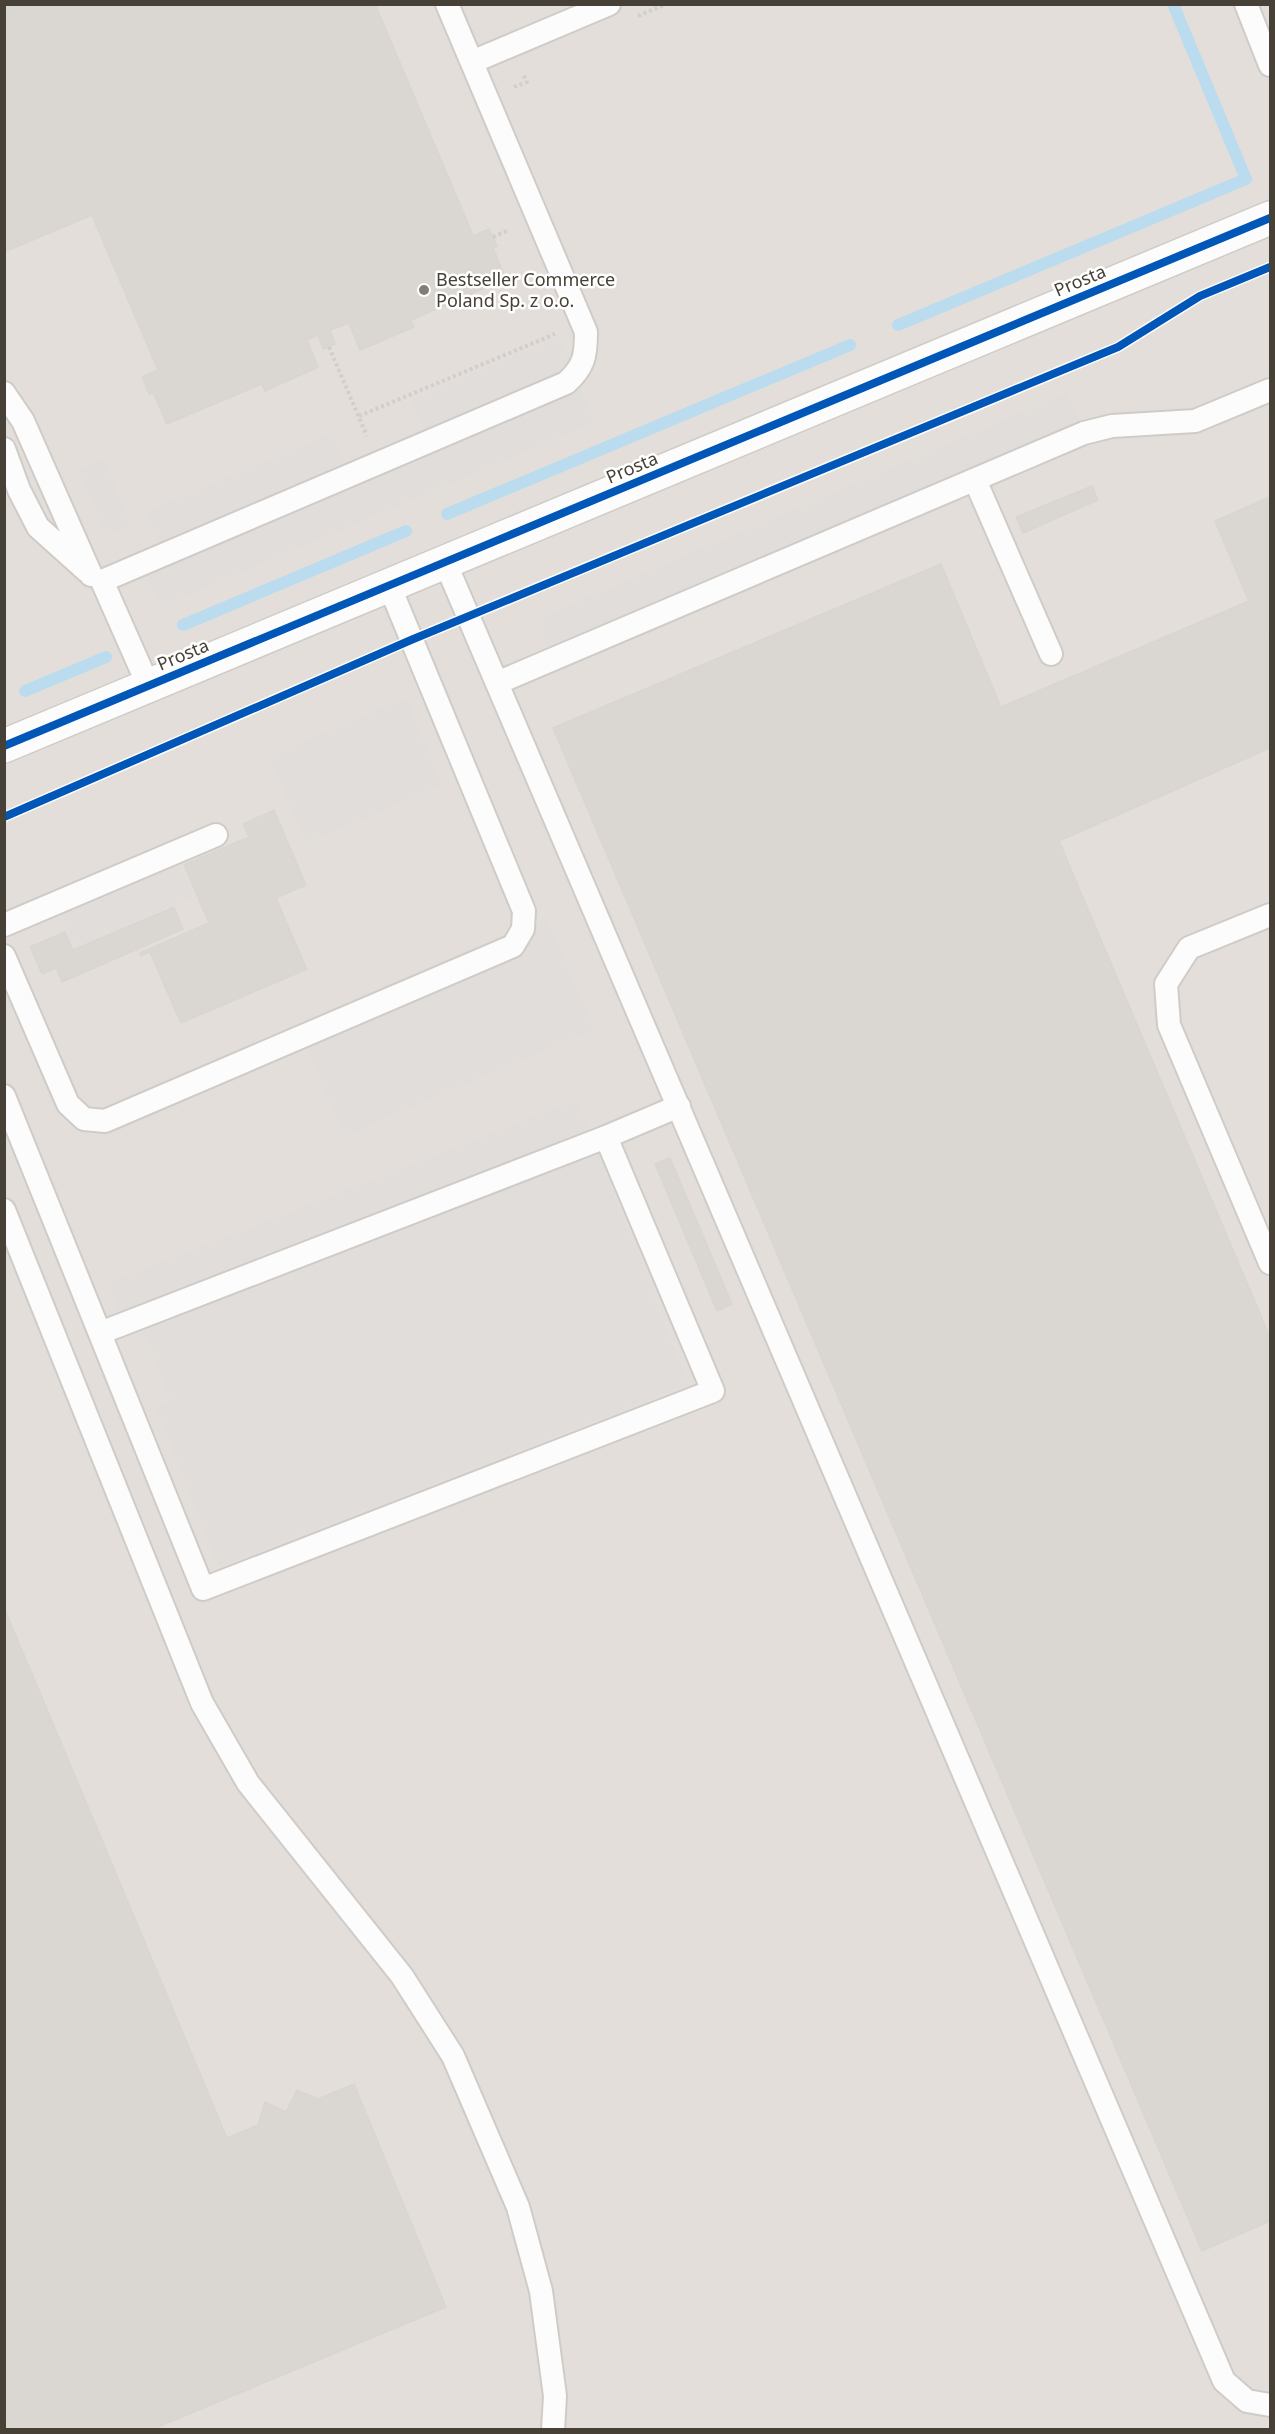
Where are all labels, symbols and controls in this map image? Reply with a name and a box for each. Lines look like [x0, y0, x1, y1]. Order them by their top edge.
street label: Prosta [1050, 258, 1109, 302]
place label: Bestseller Commerce Poland Sp. z o.o. [436, 267, 615, 312]
marker: Bestseller Commerce Poland Sp. z o.o. [417, 283, 431, 297]
street label: Prosta [602, 445, 661, 489]
street label: Prosta [153, 632, 212, 676]

